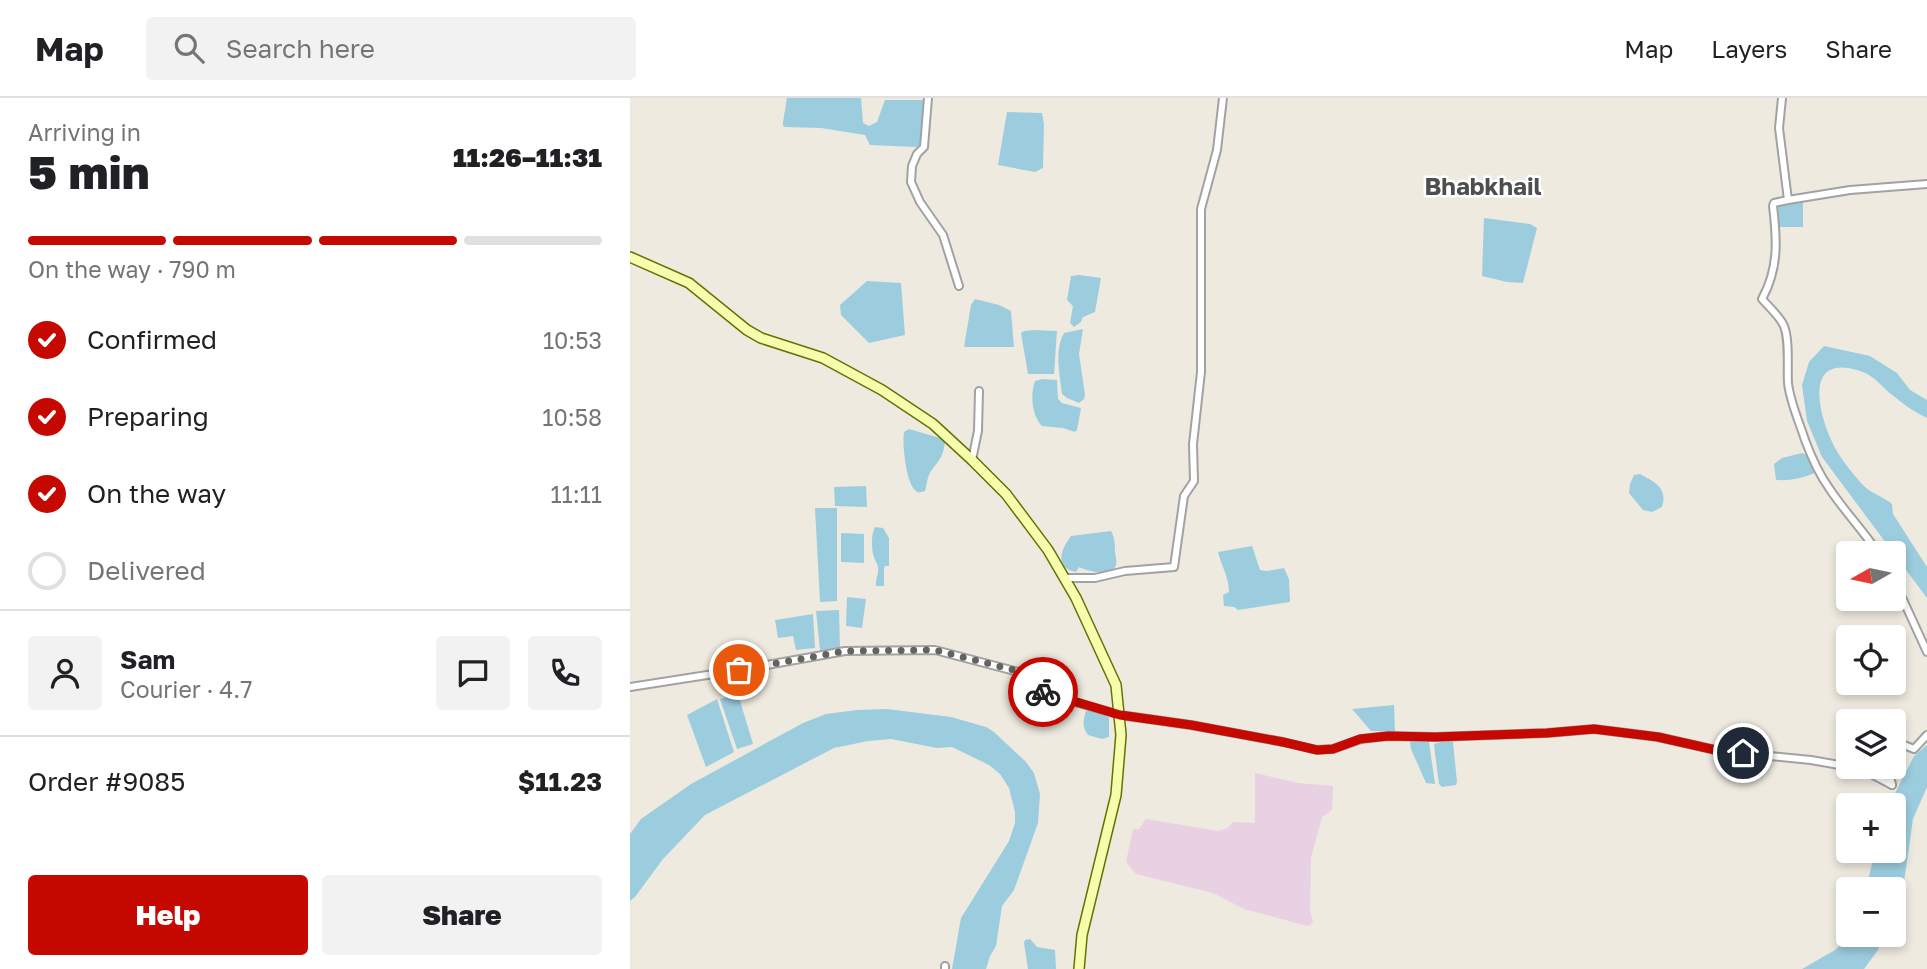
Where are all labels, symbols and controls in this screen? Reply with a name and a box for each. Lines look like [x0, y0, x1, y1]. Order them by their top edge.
search box [146, 17, 636, 80]
text: Map [35, 29, 104, 68]
icon: search [170, 29, 208, 67]
text: Search here [226, 33, 375, 64]
text: Map [1624, 34, 1673, 63]
text: Layers [1711, 34, 1787, 63]
text: Share [1825, 34, 1892, 63]
text: Arriving in [28, 118, 141, 146]
text: 11:26–11:31 [453, 142, 602, 173]
text: 5 min [28, 144, 150, 199]
district label: Bhabkhail [1424, 171, 1542, 200]
text: On the way · 790 m [28, 255, 236, 283]
icon: check [28, 321, 66, 359]
text: Confirmed [87, 324, 217, 355]
text: 10:53 [543, 326, 602, 354]
icon: check [28, 398, 66, 436]
text: Preparing [87, 401, 209, 432]
text: 10:58 [542, 403, 602, 431]
icon: check [28, 475, 66, 513]
text: On the way [87, 478, 226, 509]
text: 11:11 [550, 480, 602, 508]
north arrow [1836, 541, 1906, 611]
map controls [1836, 541, 1906, 947]
text: Delivered [87, 555, 206, 586]
button: locate [1836, 625, 1906, 695]
button: person [28, 636, 102, 710]
button: chat [436, 636, 510, 710]
button: phone [528, 636, 602, 710]
pin [709, 640, 769, 700]
text: Sam [120, 644, 175, 675]
icon: bag [720, 651, 758, 689]
courier [1008, 657, 1078, 727]
icon: bike [1024, 673, 1062, 711]
text: Courier · 4.7 [120, 675, 252, 703]
button: layers [1836, 709, 1906, 779]
pin [1713, 723, 1773, 783]
icon: home [1724, 734, 1762, 772]
text: Order #9085 [28, 766, 185, 797]
text: $11.23 [518, 766, 602, 797]
button: + [1836, 793, 1906, 863]
button: Help [28, 875, 308, 955]
button: Share [322, 875, 602, 955]
button: − [1836, 877, 1906, 947]

